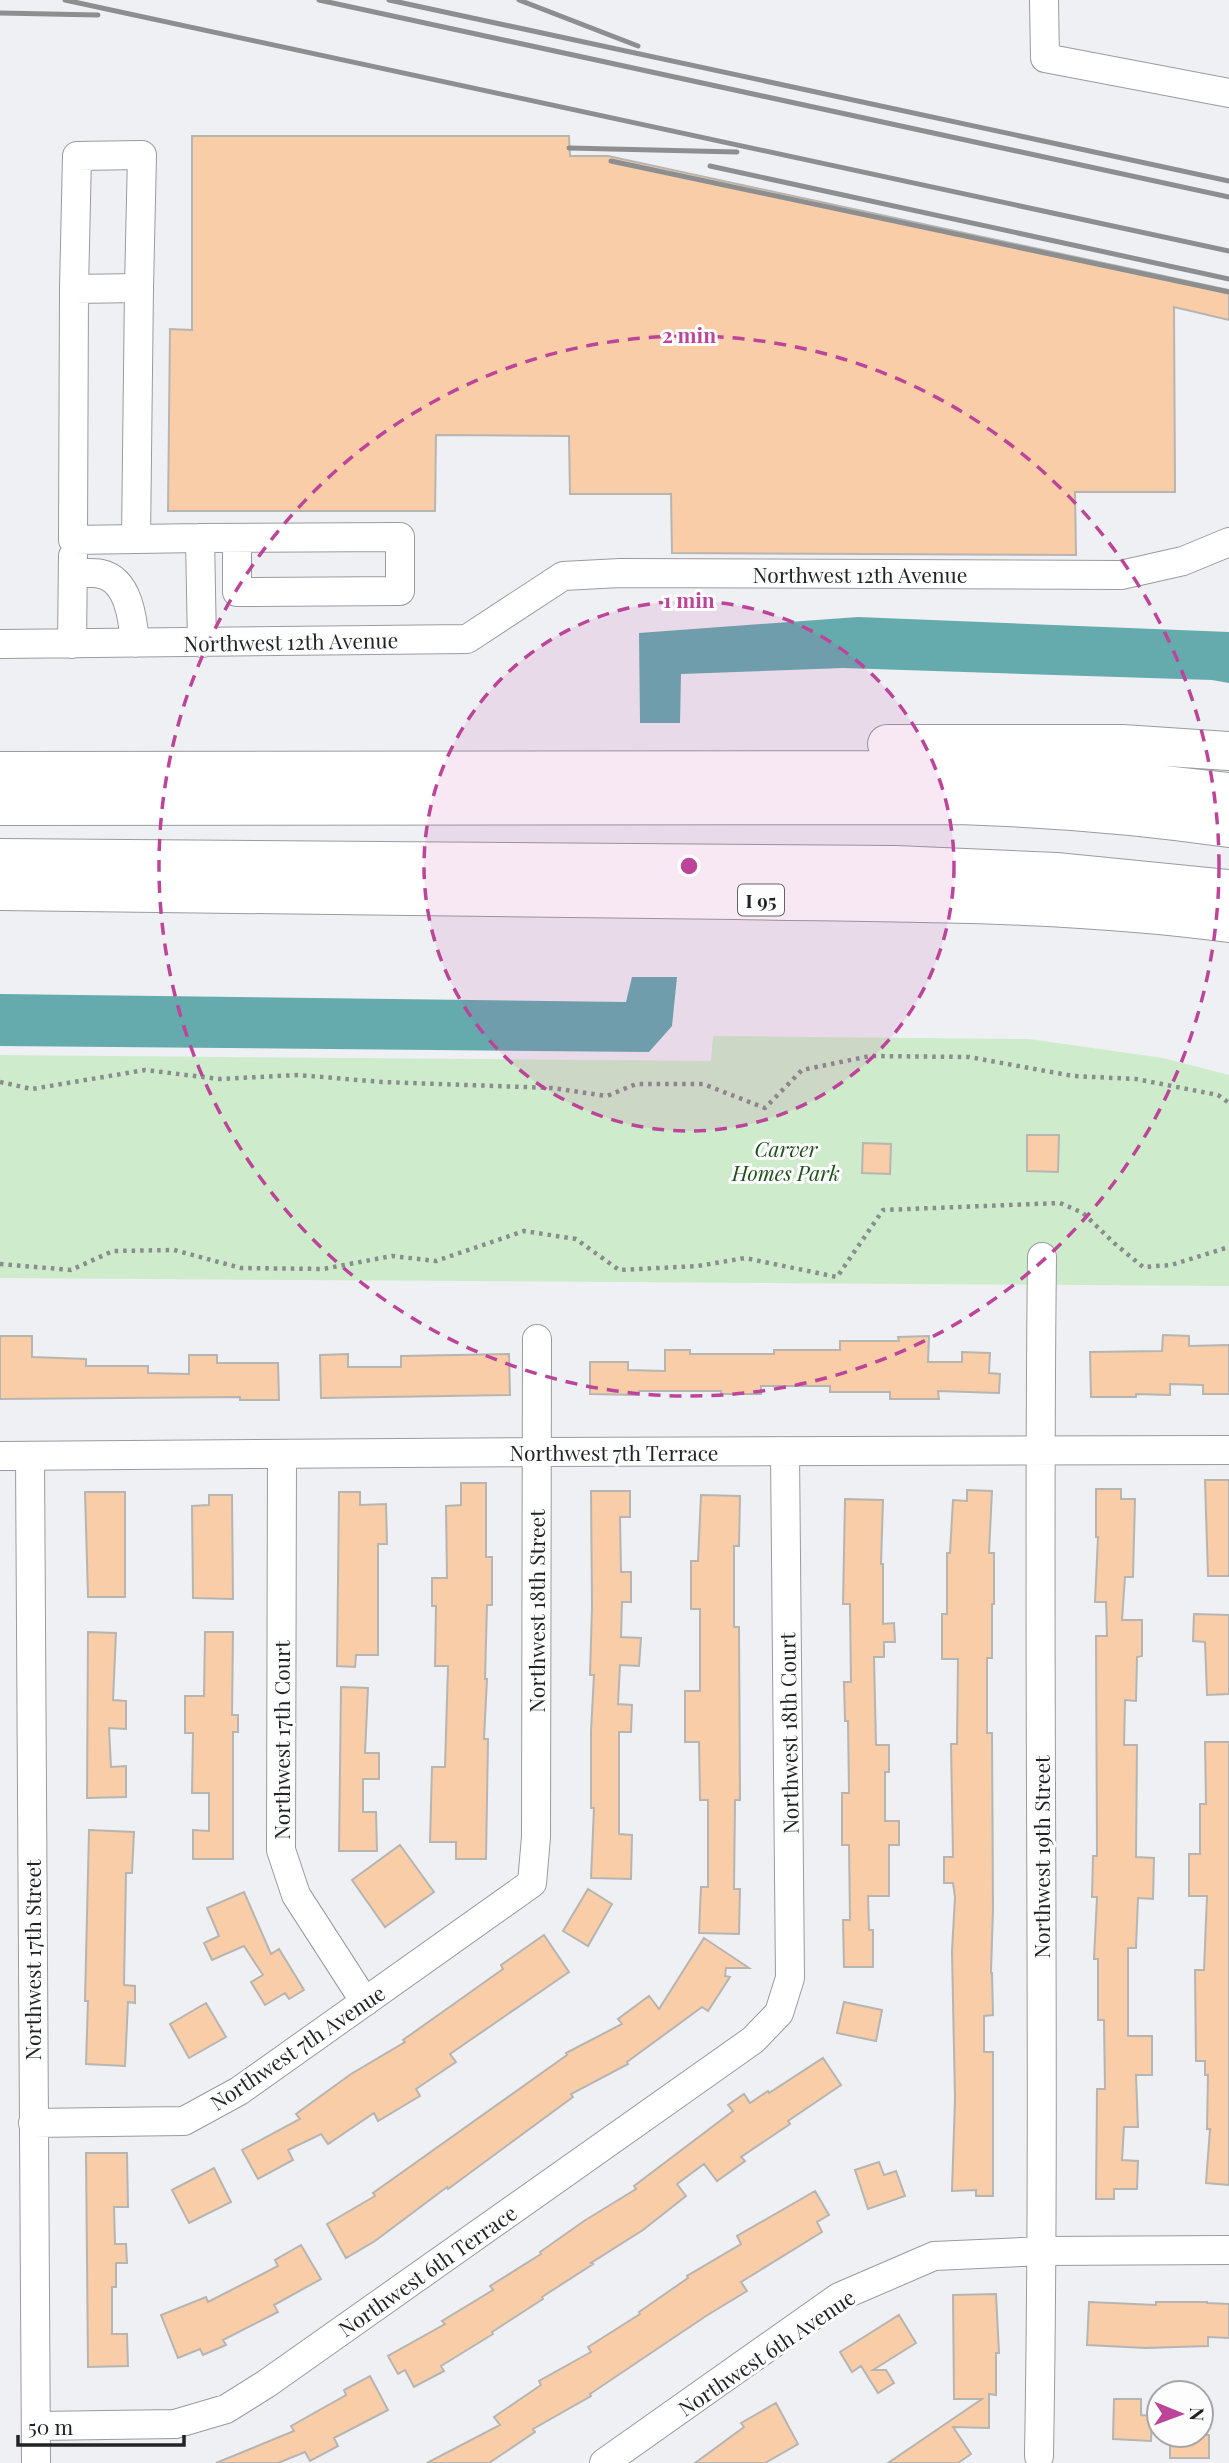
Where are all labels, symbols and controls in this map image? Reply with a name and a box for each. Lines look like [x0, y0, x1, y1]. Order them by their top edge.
text: 2 min [662, 320, 716, 348]
street label: Northwest 12th Avenue [753, 560, 967, 588]
text: 1 min [663, 585, 715, 613]
street label: Northwest 12th Avenue [183, 625, 399, 657]
centre of rings [677, 854, 701, 878]
road number: I 95 [738, 885, 784, 916]
park label: Carver Homes Park [731, 1134, 840, 1186]
street label: Northwest 7th Terrace [510, 1438, 718, 1466]
street label: Northwest 18th Street [522, 1509, 550, 1713]
street label: Northwest 18th Court [772, 1631, 804, 1834]
street label: Northwest 17th Court [267, 1640, 295, 1840]
street label: Northwest 19th Street [1027, 1755, 1055, 1959]
street label: Northwest 17th Street [18, 1859, 46, 2060]
street label: Northwest 7th Avenue [204, 1978, 390, 2116]
street label: Northwest 6th Terrace [332, 2198, 522, 2342]
street label: Northwest 6th Avenue [672, 2282, 860, 2422]
north arrow [1145, 2379, 1215, 2449]
scale bar [18, 2404, 184, 2448]
text: N [1185, 2407, 1211, 2422]
text: 50 m [28, 2412, 74, 2440]

